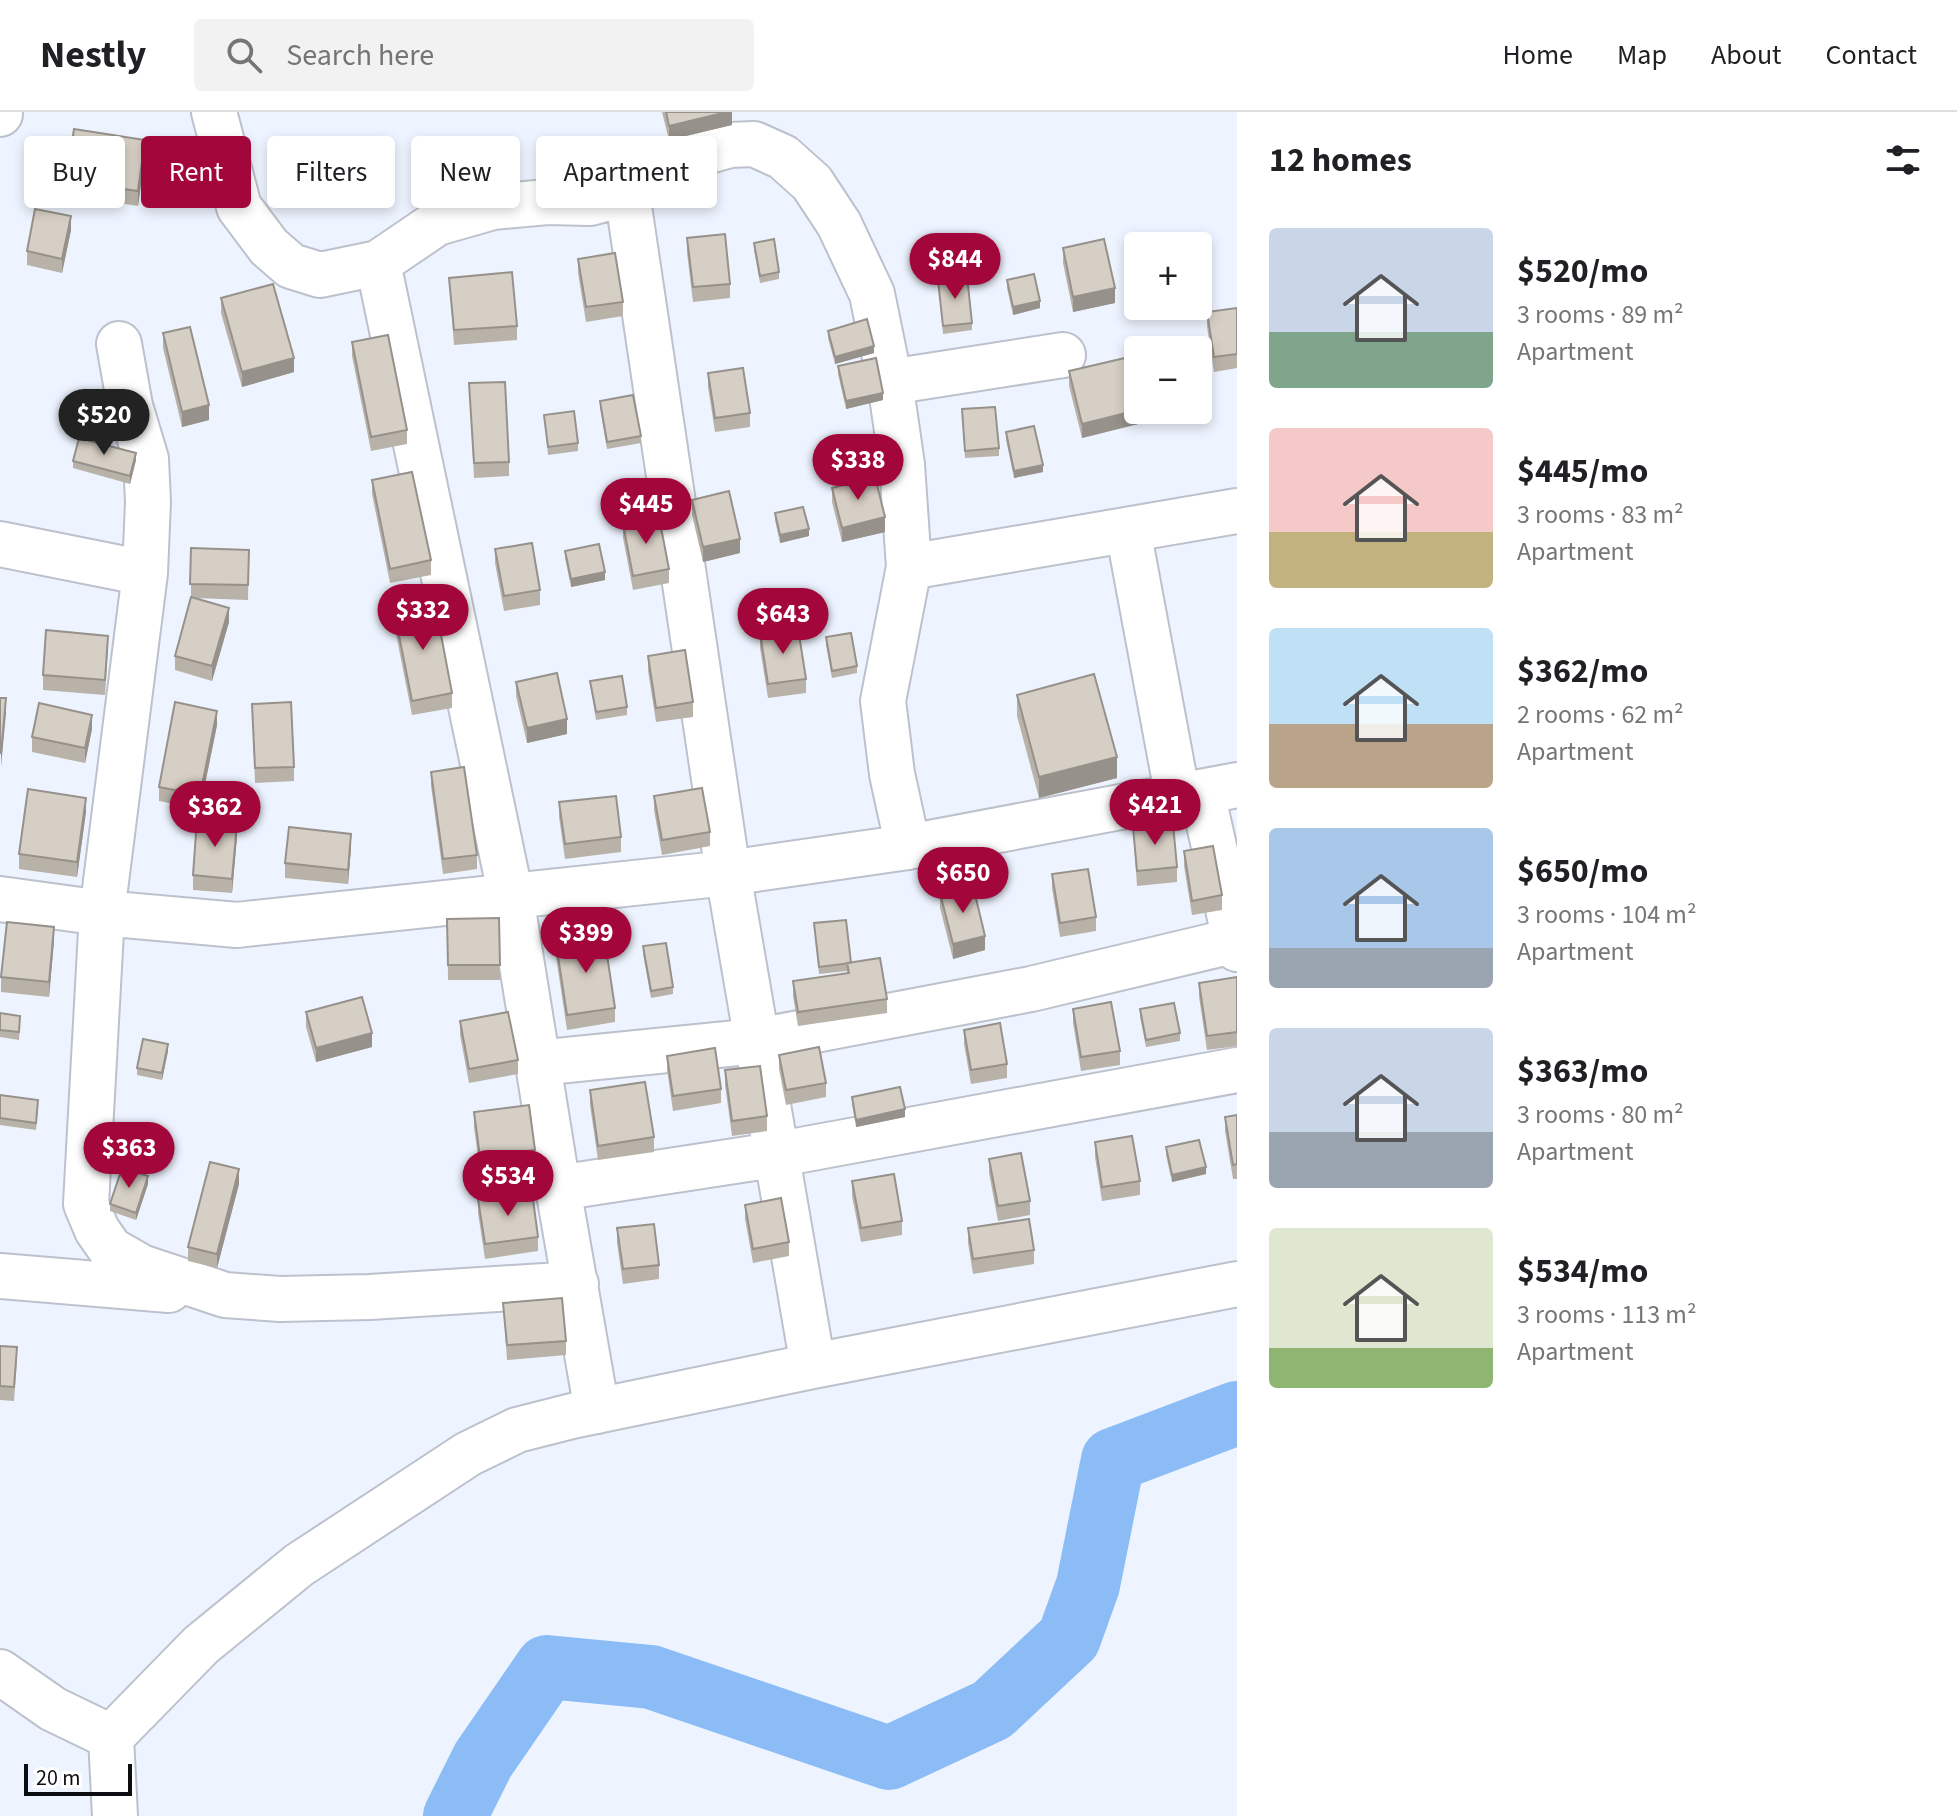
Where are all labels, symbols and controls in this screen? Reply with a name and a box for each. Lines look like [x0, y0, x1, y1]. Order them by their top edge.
search box [194, 19, 754, 91]
text: Nestly [40, 28, 146, 82]
icon: search [222, 33, 266, 77]
text: Search here [286, 34, 434, 77]
text: Home [1502, 35, 1573, 75]
text: Map [1617, 35, 1667, 75]
text: About [1711, 35, 1782, 75]
text: Contact [1826, 35, 1917, 75]
chip: Buy [24, 136, 125, 208]
chip: Rent [141, 136, 251, 208]
chip: Filters [267, 136, 395, 208]
chip: New [411, 136, 520, 208]
chip: Apartment [536, 136, 717, 208]
text: 12 homes [1269, 136, 1412, 185]
icon: filters [1881, 138, 1925, 182]
map controls [1124, 232, 1212, 424]
button: + [1124, 232, 1212, 320]
pin: $844 [908, 233, 1002, 301]
text: $844 [928, 240, 982, 277]
text: $520/mo [1517, 247, 1648, 296]
icon: home [1333, 260, 1429, 356]
text: 3 rooms · 89 m² [1517, 296, 1684, 333]
text: Apartment [1517, 333, 1634, 370]
button: − [1124, 336, 1212, 424]
pin: $520 [57, 389, 151, 457]
text: $520 [77, 396, 131, 433]
pin: $338 [811, 434, 905, 502]
text: $338 [831, 441, 885, 478]
text: $445/mo [1517, 447, 1648, 496]
icon: home [1333, 460, 1429, 556]
pin: $445 [599, 478, 693, 546]
text: $445 [619, 485, 673, 522]
text: 3 rooms · 83 m² [1517, 496, 1684, 533]
text: Apartment [1517, 533, 1634, 570]
pin: $332 [376, 584, 470, 652]
pin: $643 [736, 588, 830, 656]
text: $332 [396, 591, 450, 628]
text: $643 [756, 595, 810, 632]
text: $362/mo [1517, 647, 1648, 696]
icon: home [1333, 660, 1429, 756]
text: 2 rooms · 62 m² [1517, 696, 1684, 733]
text: Apartment [1517, 733, 1634, 770]
pin: $421 [1108, 779, 1202, 847]
pin: $362 [168, 781, 262, 849]
text: $421 [1128, 786, 1182, 823]
text: $362 [188, 788, 242, 825]
pin: $650 [916, 847, 1010, 915]
text: $650/mo [1517, 847, 1648, 896]
text: $650 [936, 854, 990, 891]
icon: home [1333, 860, 1429, 956]
text: 3 rooms · 104 m² [1517, 896, 1696, 933]
pin: $399 [539, 907, 633, 975]
text: $399 [559, 914, 613, 951]
text: Apartment [1517, 933, 1634, 970]
text: $363/mo [1517, 1047, 1648, 1096]
icon: home [1333, 1060, 1429, 1156]
text: 3 rooms · 80 m² [1517, 1096, 1684, 1133]
pin: $363 [82, 1122, 176, 1190]
text: $363 [102, 1129, 156, 1166]
text: Apartment [1517, 1133, 1634, 1170]
pin: $534 [461, 1150, 555, 1218]
text: $534 [481, 1157, 535, 1194]
text: $534/mo [1517, 1247, 1648, 1296]
icon: home [1333, 1260, 1429, 1356]
text: 3 rooms · 113 m² [1517, 1296, 1696, 1333]
text: Apartment [1517, 1333, 1634, 1370]
scale bar [24, 1760, 132, 1796]
text: 20 m [36, 1762, 81, 1794]

